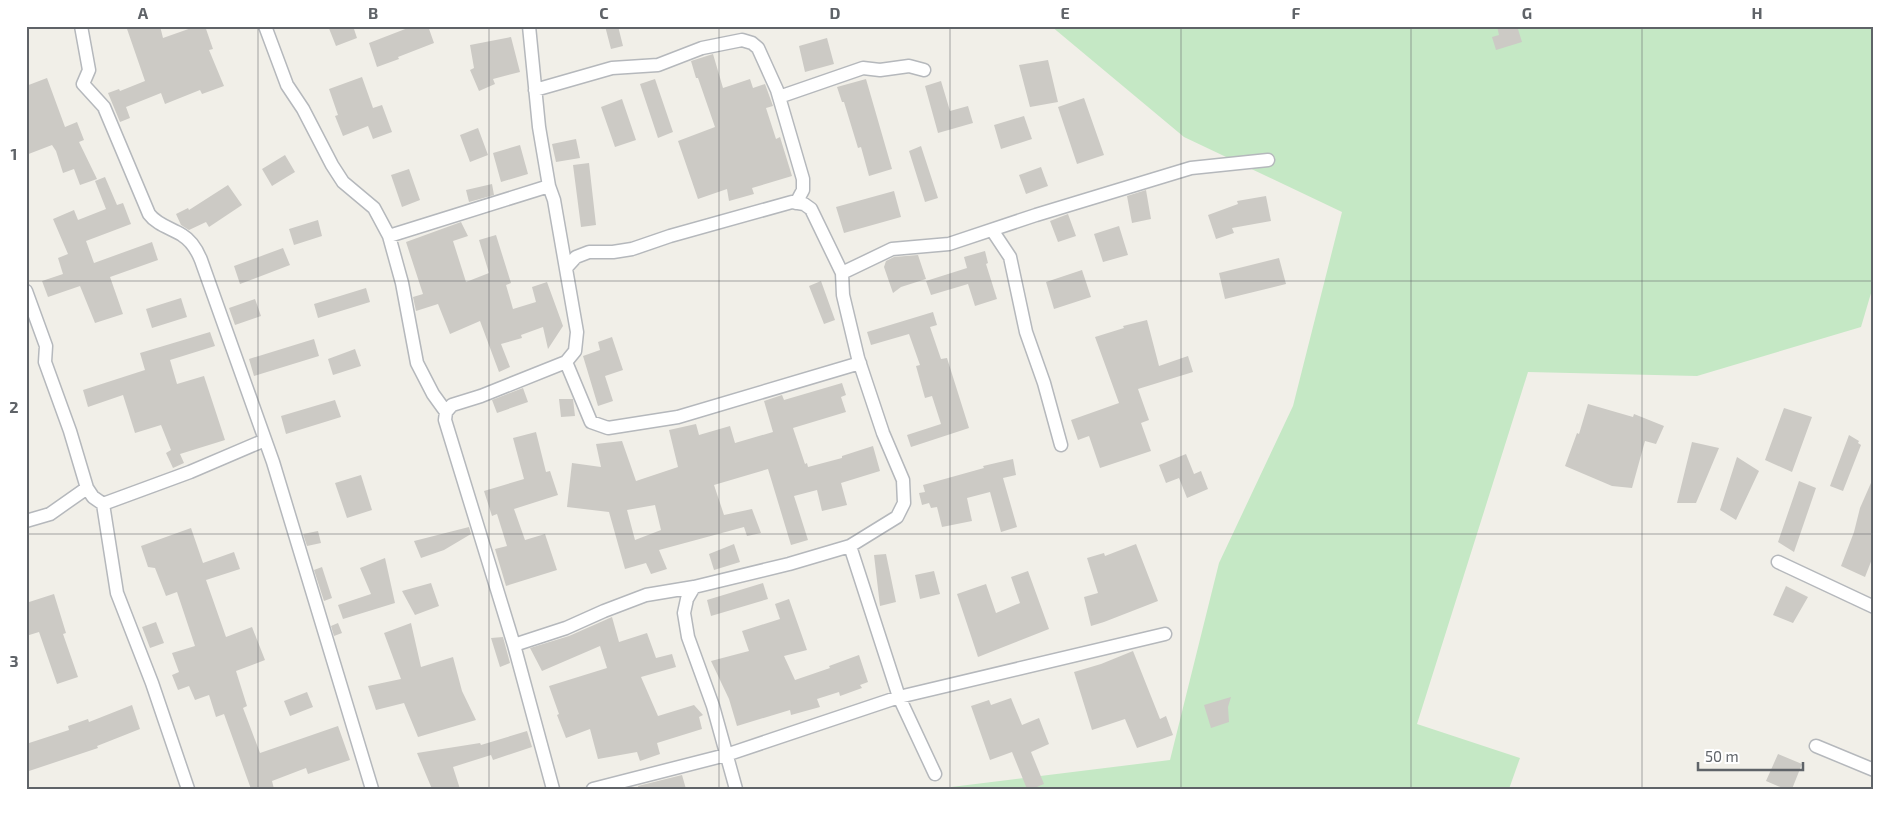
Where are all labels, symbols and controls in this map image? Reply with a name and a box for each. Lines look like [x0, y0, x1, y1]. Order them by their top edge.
text: A [138, 3, 149, 22]
text: B [368, 3, 378, 22]
text: C [599, 3, 609, 22]
text: D [830, 3, 841, 22]
text: E [1060, 3, 1070, 22]
text: F [1292, 3, 1301, 22]
text: G [1522, 3, 1532, 22]
text: H [1751, 3, 1763, 22]
text: 1 [11, 144, 17, 163]
text: 2 [9, 397, 19, 416]
text: 3 [9, 651, 19, 670]
scale bar [1698, 740, 1802, 772]
text: 50 m [1705, 747, 1739, 765]

